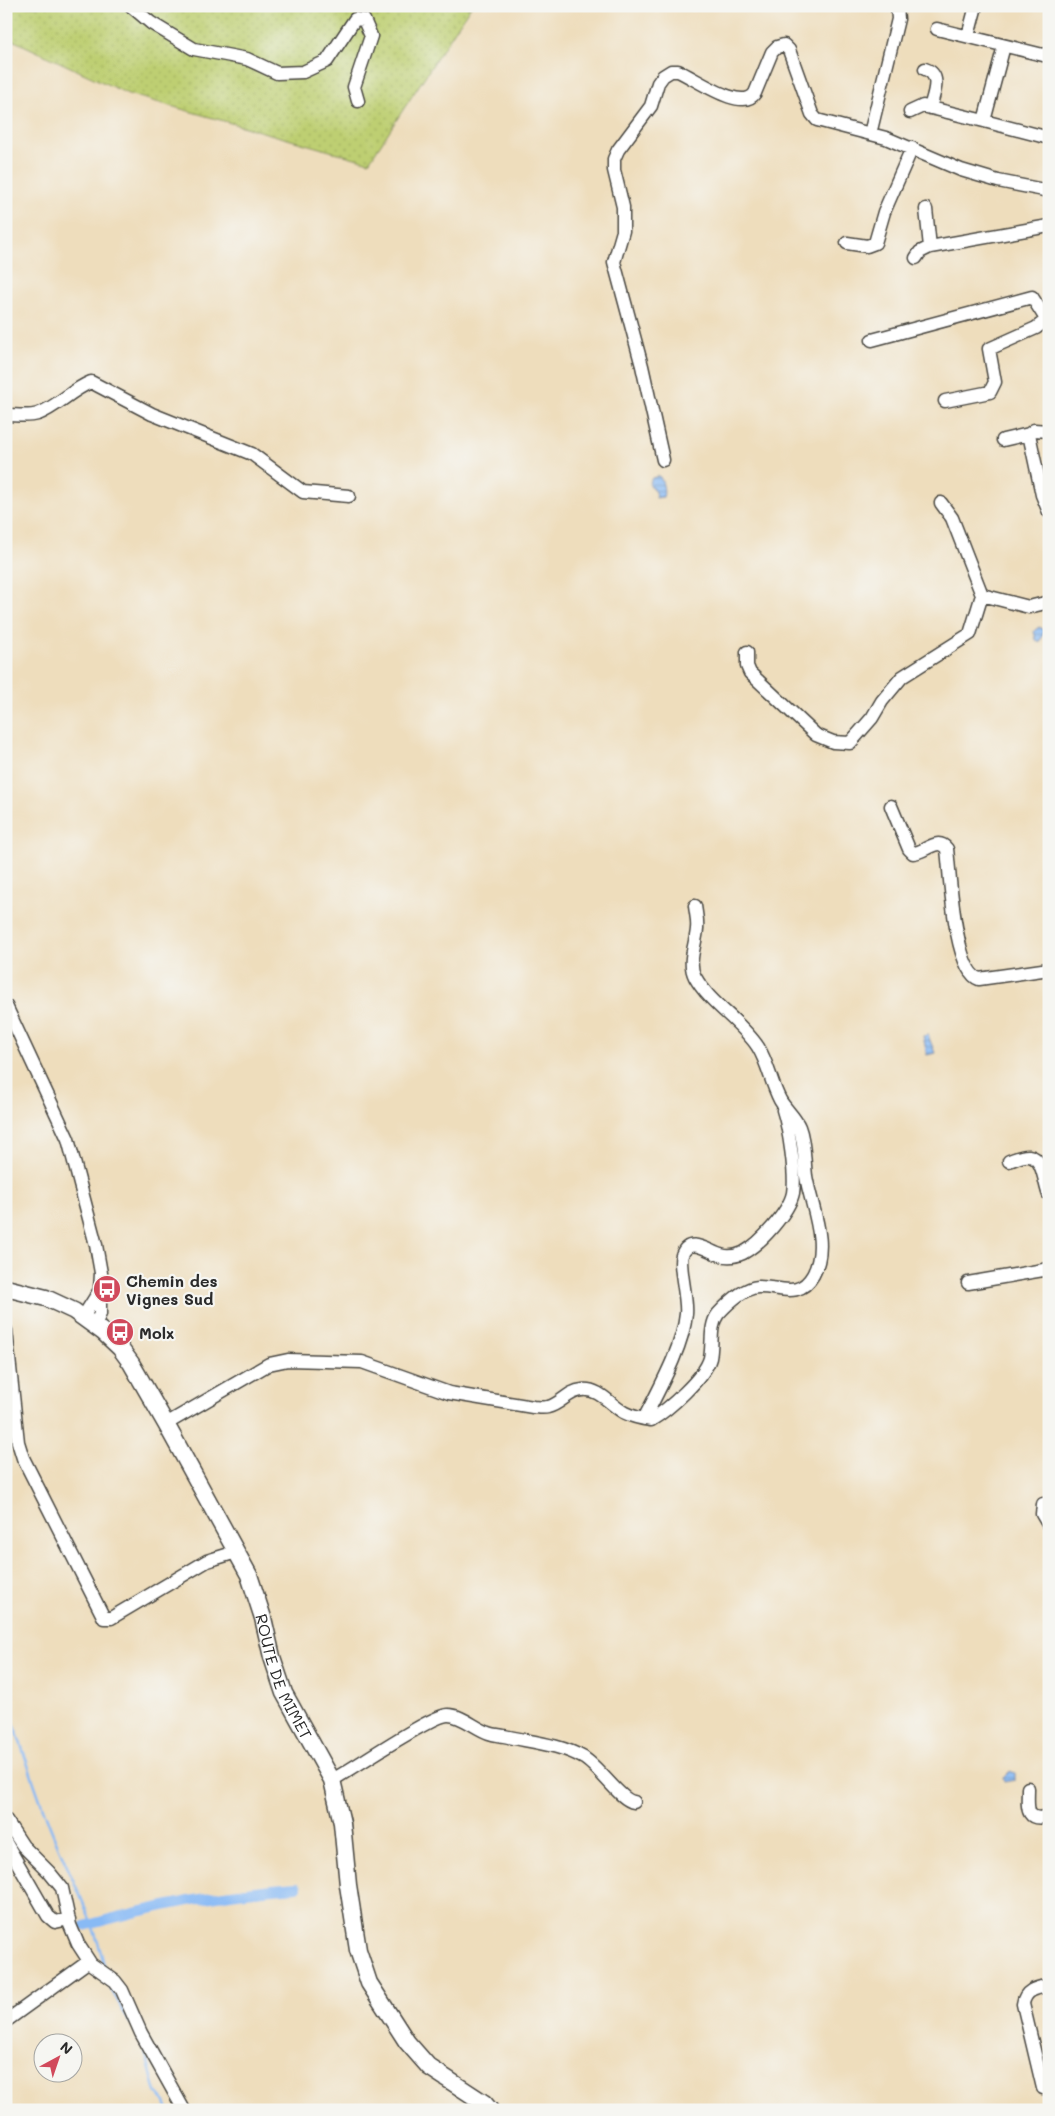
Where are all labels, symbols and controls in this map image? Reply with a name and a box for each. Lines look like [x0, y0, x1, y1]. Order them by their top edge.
place label: Chemin des Vignes Sud [126, 1270, 218, 1309]
bus stop icon: Chemin des Vignes Sud [92, 1274, 122, 1304]
bus stop icon: Molx [105, 1317, 135, 1347]
place label: Molx [139, 1322, 174, 1343]
street label: ROUTE DE MIMET [252, 1612, 318, 1743]
north arrow [32, 2034, 82, 2084]
text: N [56, 2037, 77, 2058]

